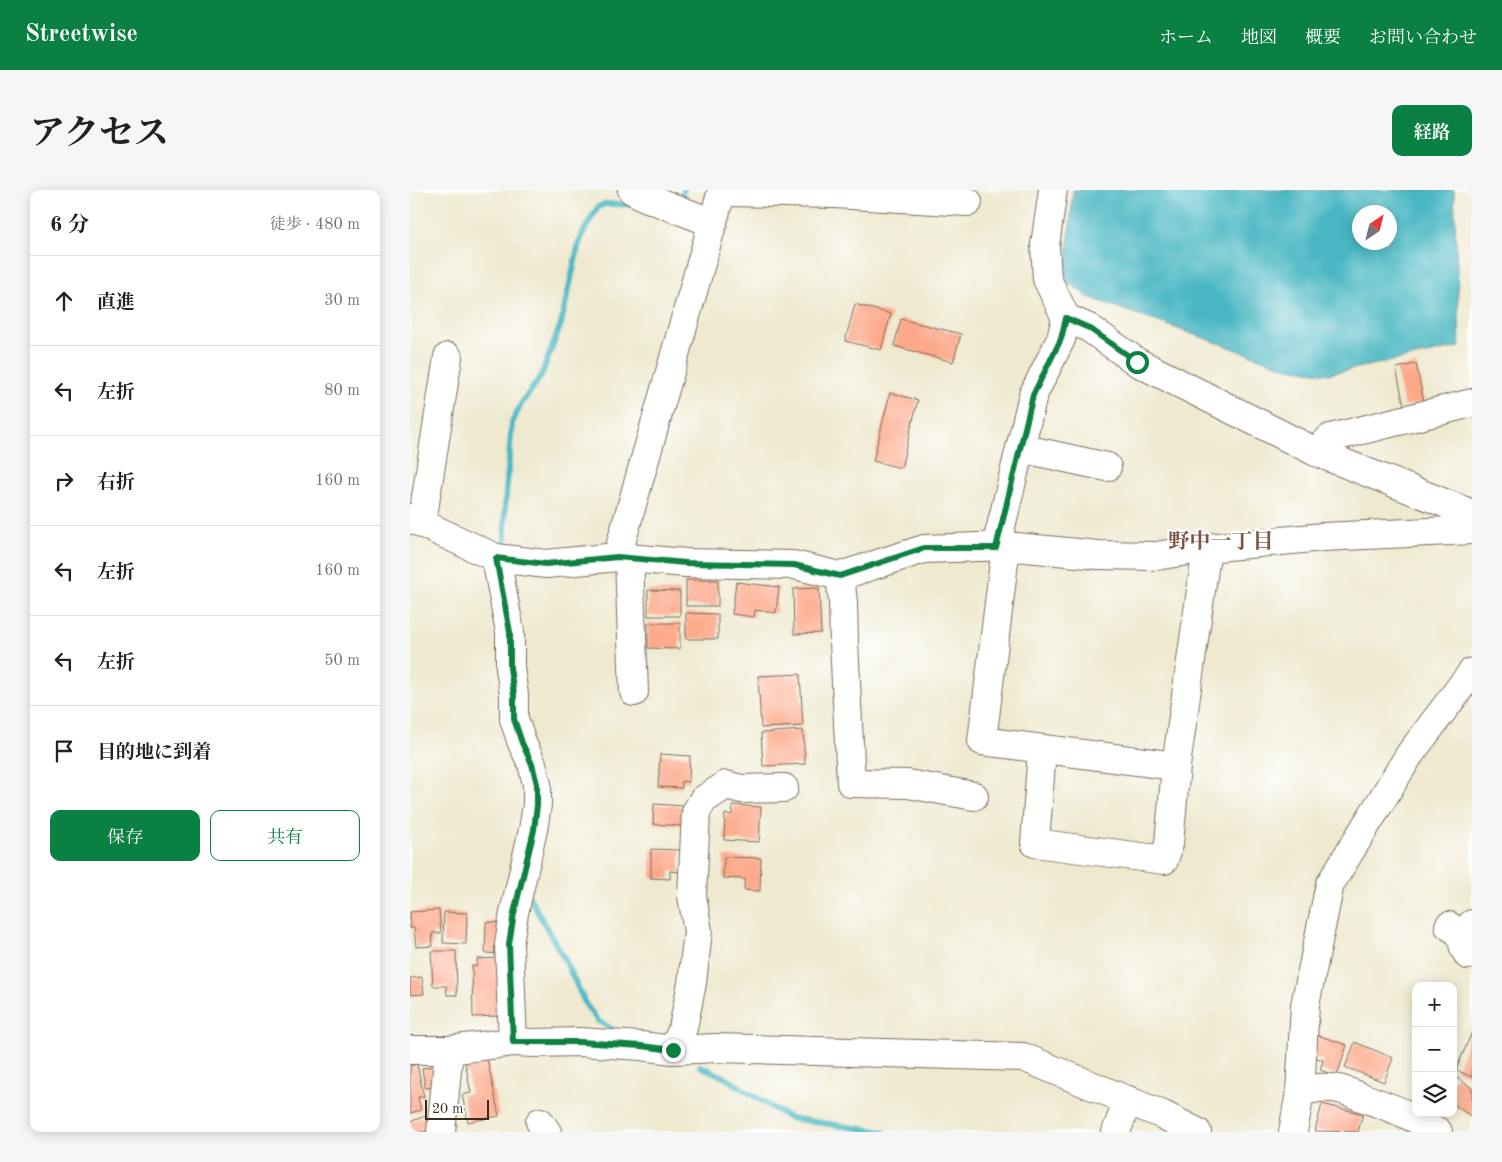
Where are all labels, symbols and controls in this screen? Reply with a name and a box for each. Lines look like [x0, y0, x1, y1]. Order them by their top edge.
text: Streetwise [25, 23, 138, 47]
text: ホーム [1159, 29, 1213, 47]
text: 地図 [1241, 29, 1277, 47]
text: 概要 [1305, 29, 1341, 47]
text: お問い合わせ [1369, 29, 1477, 47]
button: 経路 [1392, 105, 1472, 156]
text: アクセス [30, 117, 169, 152]
north arrow [1352, 205, 1397, 250]
text: 6 分 [50, 215, 89, 236]
text: 徒歩 · 480 m [270, 217, 360, 233]
icon: ahead [50, 287, 78, 315]
text: 30 m [324, 293, 360, 309]
text: 直進 [97, 294, 135, 313]
route start [1126, 351, 1149, 374]
icon: left [50, 377, 78, 405]
text: 80 m [324, 383, 360, 399]
text: 左折 [97, 384, 135, 403]
icon: right [50, 467, 78, 495]
text: 160 m [315, 473, 360, 489]
text: 右折 [97, 474, 135, 493]
district label: 野中一丁目 [1169, 530, 1274, 553]
icon: left [50, 557, 78, 585]
text: 160 m [315, 563, 360, 579]
text: 左折 [97, 564, 135, 583]
icon: left [50, 647, 78, 675]
text: 50 m [324, 653, 360, 669]
text: 左折 [97, 654, 135, 673]
icon: arrive [50, 737, 78, 765]
text: 目的地に到着 [97, 744, 211, 763]
button: 保存 [50, 810, 200, 861]
button: 共有 [210, 810, 360, 861]
map controls [1412, 982, 1457, 1117]
button: + [1412, 982, 1457, 1027]
button: − [1412, 1027, 1457, 1072]
route end [662, 1039, 685, 1062]
button: layers [1412, 1072, 1457, 1117]
scale bar [425, 1097, 489, 1120]
text: 20 m [432, 1102, 463, 1116]

